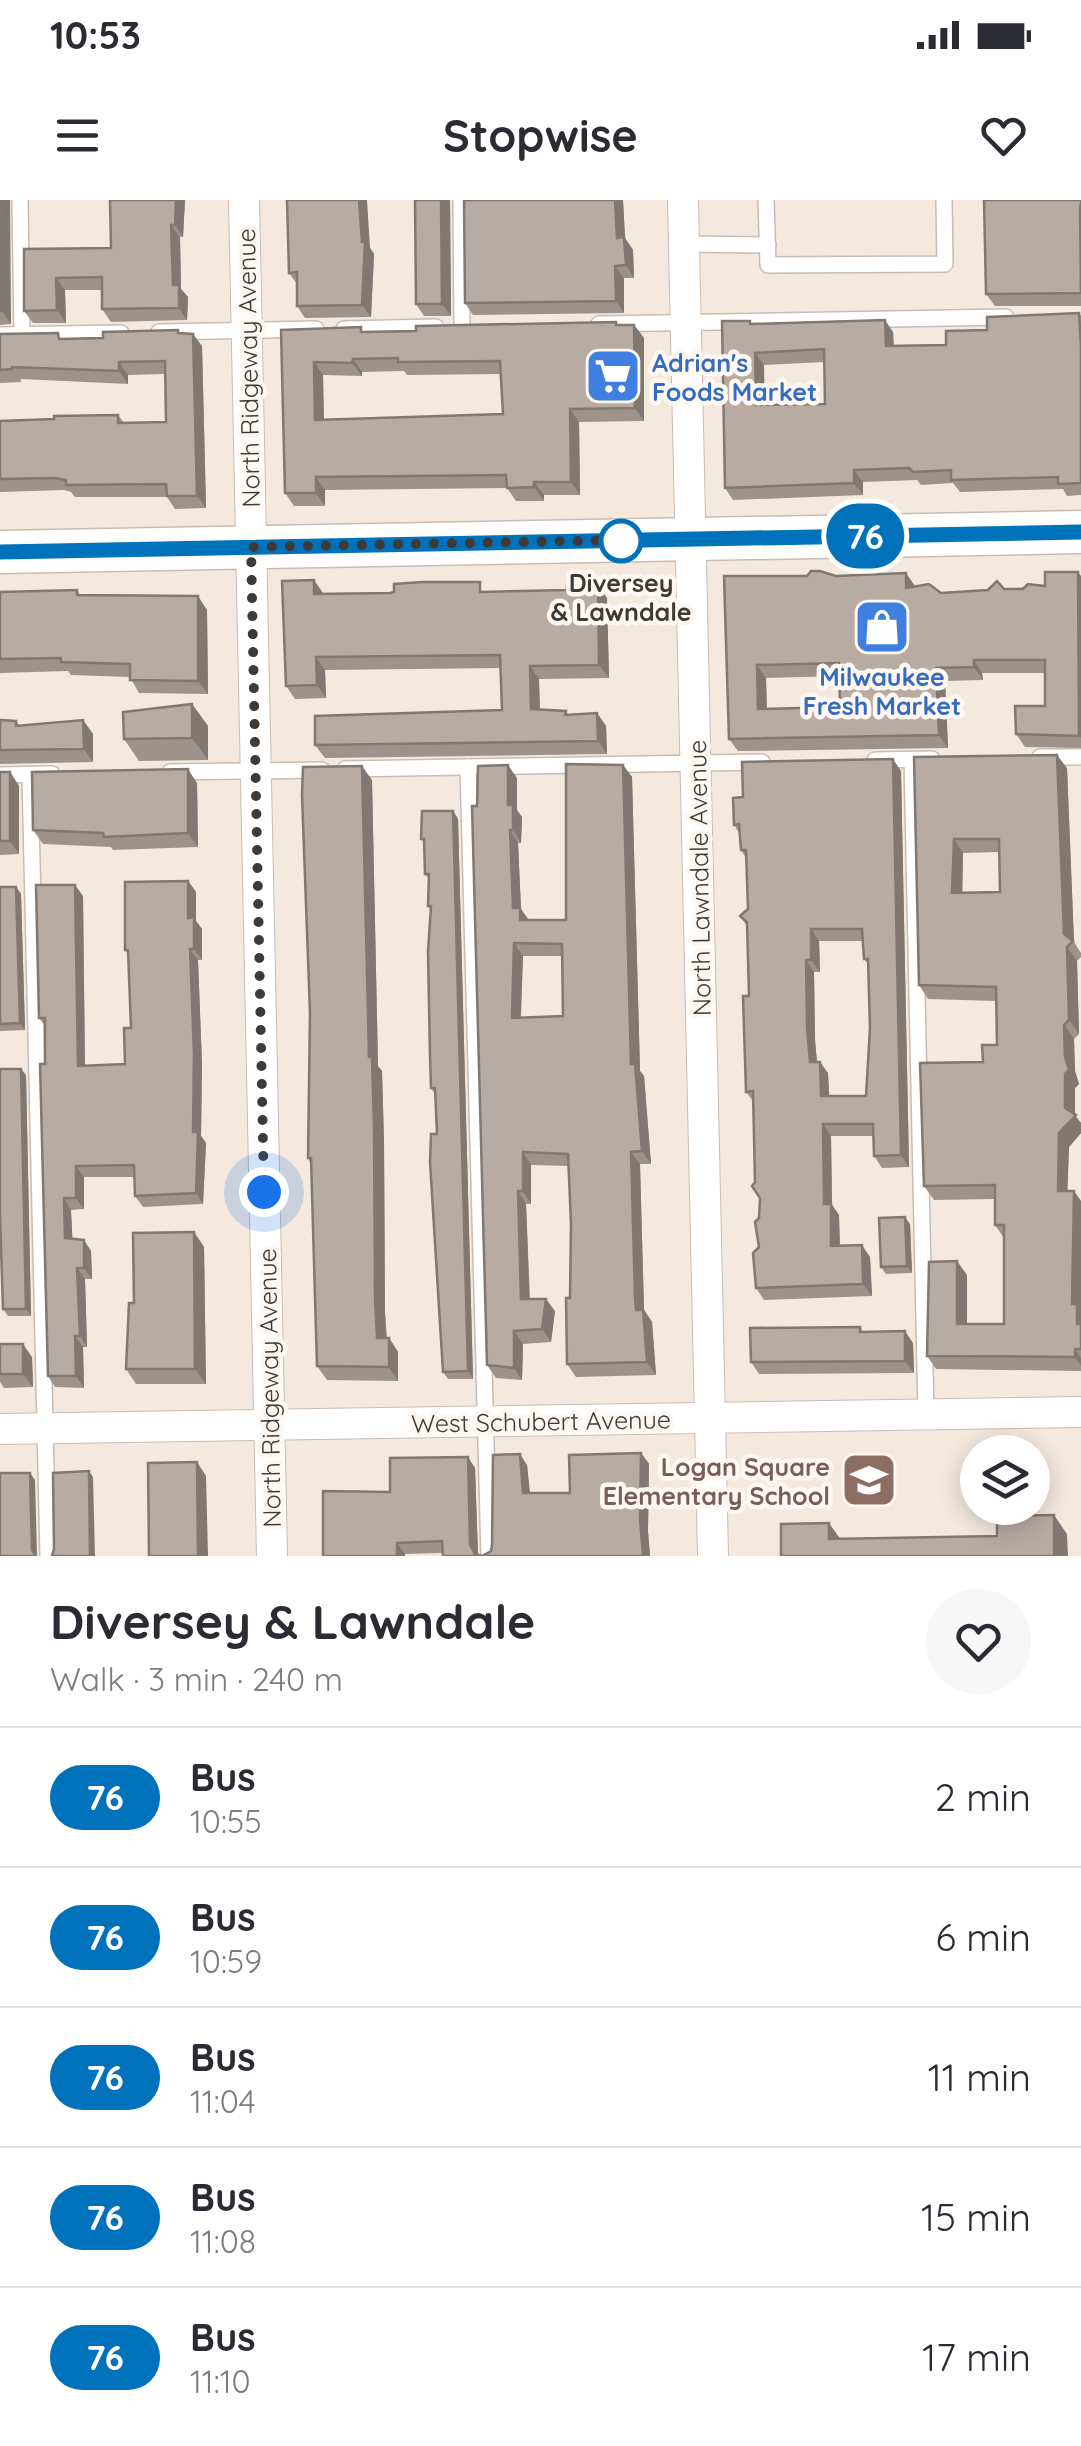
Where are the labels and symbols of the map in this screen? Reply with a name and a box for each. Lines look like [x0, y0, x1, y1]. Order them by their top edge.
street label: North Ridgeway Avenue [230, 228, 266, 508]
supermarket icon: Adrian's Foods Market [583, 346, 643, 406]
place label: Adrian's Foods Market [652, 347, 817, 407]
line badge: 76 [820, 504, 910, 568]
marker: Diversey & Lawndale [600, 520, 642, 562]
place label: Diversey & Lawndale [550, 567, 692, 627]
shop icon: Milwaukee Fresh Market [852, 597, 912, 657]
place label: Milwaukee Fresh Market [803, 661, 961, 721]
street label: North Lawndale Avenue [681, 740, 717, 1016]
your location [239, 1167, 289, 1217]
street label: North Ridgeway Avenue [251, 1248, 287, 1528]
street label: West Schubert Avenue [411, 1403, 671, 1439]
school or university icon: Logan Square Elementary School [839, 1450, 899, 1510]
place label: Logan Square Elementary School [603, 1451, 830, 1511]

